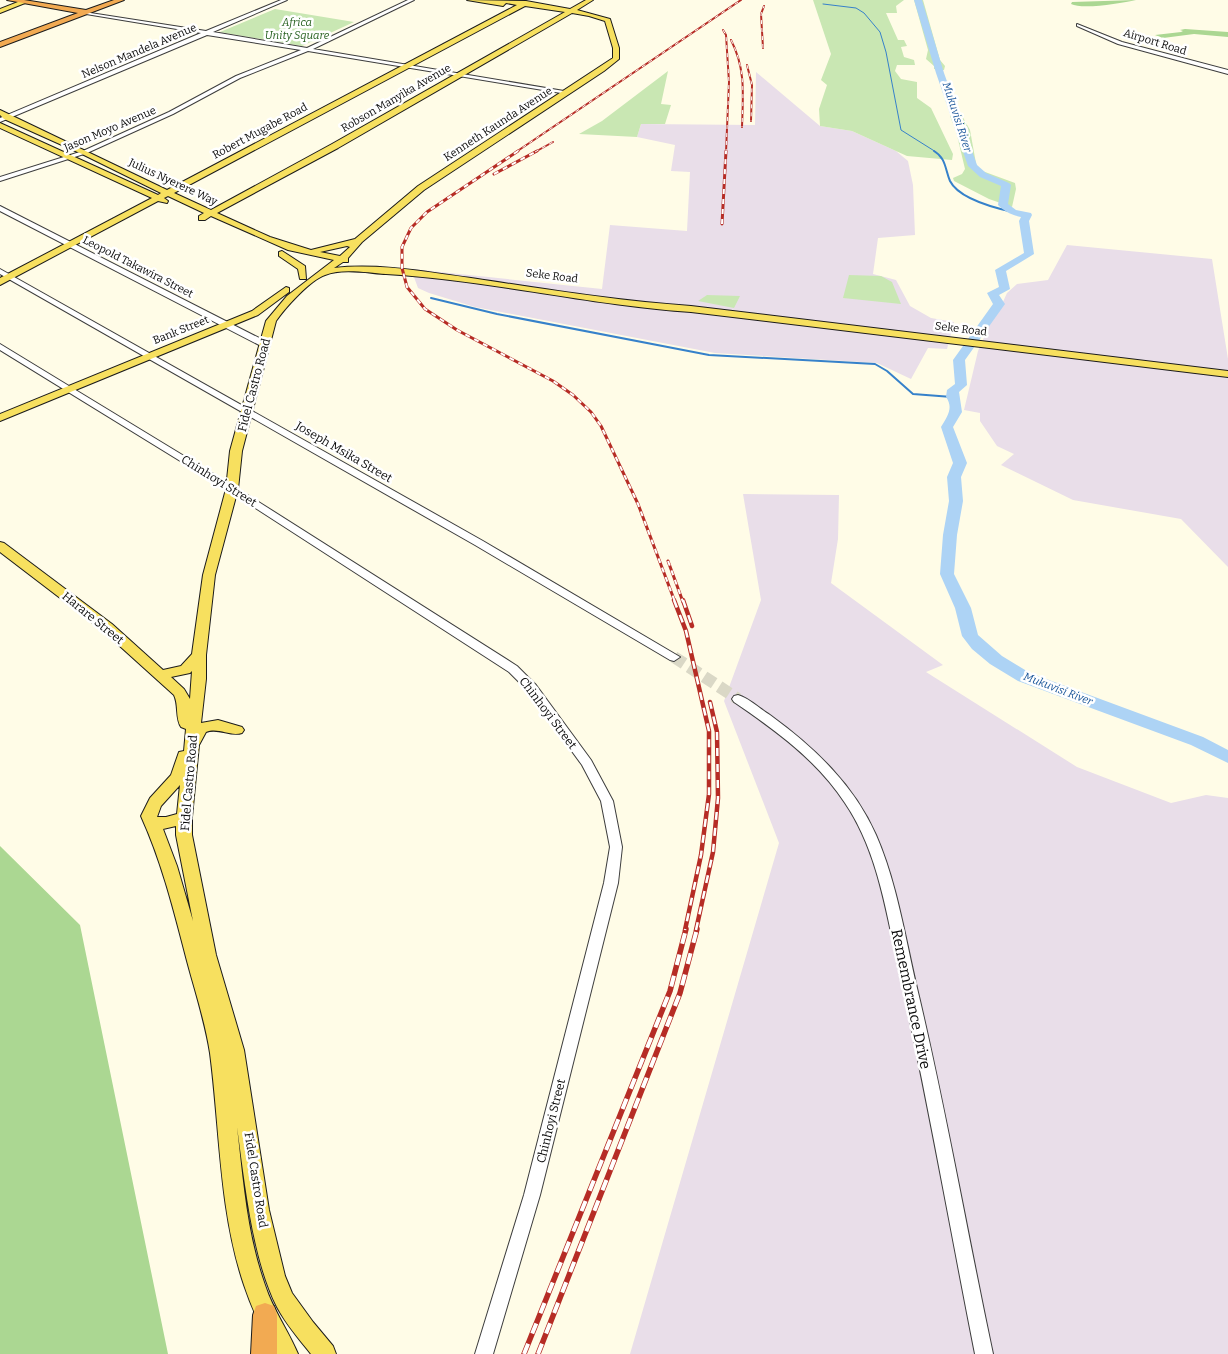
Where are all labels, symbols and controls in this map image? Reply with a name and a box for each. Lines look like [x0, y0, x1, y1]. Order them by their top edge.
park label: Africa Unity Square [265, 16, 330, 42]
street label: Nelson Mandela Avenue [80, 21, 198, 81]
street label: Airport Road [1122, 26, 1189, 58]
street label: Robson Manyika Avenue [339, 61, 453, 135]
water label: Mukuvisi River [940, 80, 975, 154]
street label: Kenneth Kaunda Avenue [441, 84, 555, 164]
street label: Robert Mugabe Road [210, 100, 310, 162]
street label: Jason Moyo Avenue [61, 104, 158, 155]
street label: Julius Nyerere Way [126, 155, 220, 208]
street label: Leopold Takawira Street [81, 233, 195, 301]
street label: Seke Road [525, 266, 579, 286]
street label: Bank Street [151, 313, 211, 347]
street label: Seke Road [934, 319, 988, 339]
street label: Fidel Castro Road [235, 337, 273, 433]
street label: Joseph Msika Street [292, 418, 395, 486]
street label: Chinhoyi Street [179, 452, 260, 510]
street label: Harare Street [59, 589, 127, 648]
water label: Mukuvisi River [1022, 670, 1095, 708]
street label: Chinhoyi Street [516, 674, 580, 752]
street label: Fidel Castro Road [178, 734, 200, 832]
street label: Remembrance Drive [887, 927, 935, 1071]
street label: Chinhoyi Street [534, 1077, 568, 1165]
street label: Fidel Castro Road [242, 1131, 270, 1229]

